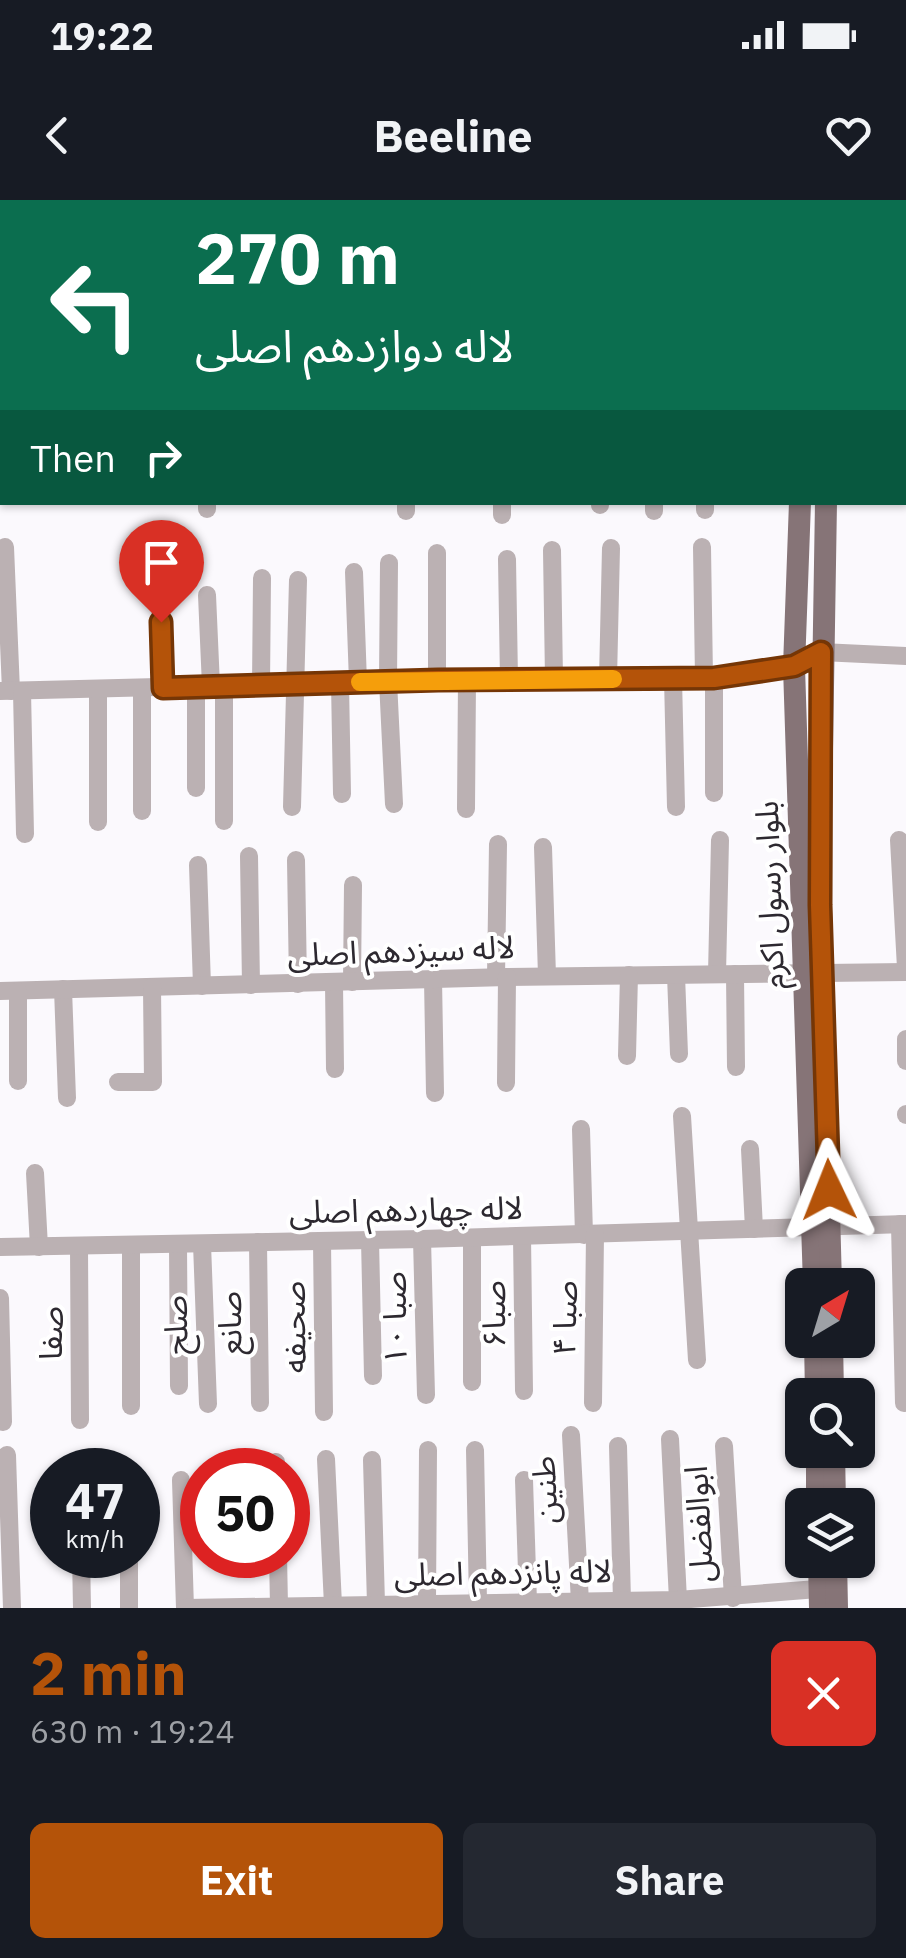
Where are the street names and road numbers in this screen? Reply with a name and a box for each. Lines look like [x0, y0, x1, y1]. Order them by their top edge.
street label: بلوار رسول اکرم [745, 800, 797, 990]
street label: لاله سیزدهم اصلی [287, 925, 516, 979]
street label: لاله چهاردهم اصلی [289, 1186, 523, 1236]
street label: صبا ۱۰ [372, 1271, 416, 1365]
street label: صحیفه [271, 1280, 315, 1374]
street label: صبا۶ [471, 1280, 515, 1348]
street label: صبا ۴ [542, 1280, 586, 1356]
street label: صانع [207, 1291, 255, 1355]
street label: صلح [153, 1295, 201, 1355]
street label: صفا [29, 1306, 71, 1360]
street label: طنین [521, 1455, 567, 1525]
street label: ابوالفضل [674, 1465, 722, 1583]
street label: لاله پانزدهم اصلی [394, 1549, 612, 1599]

